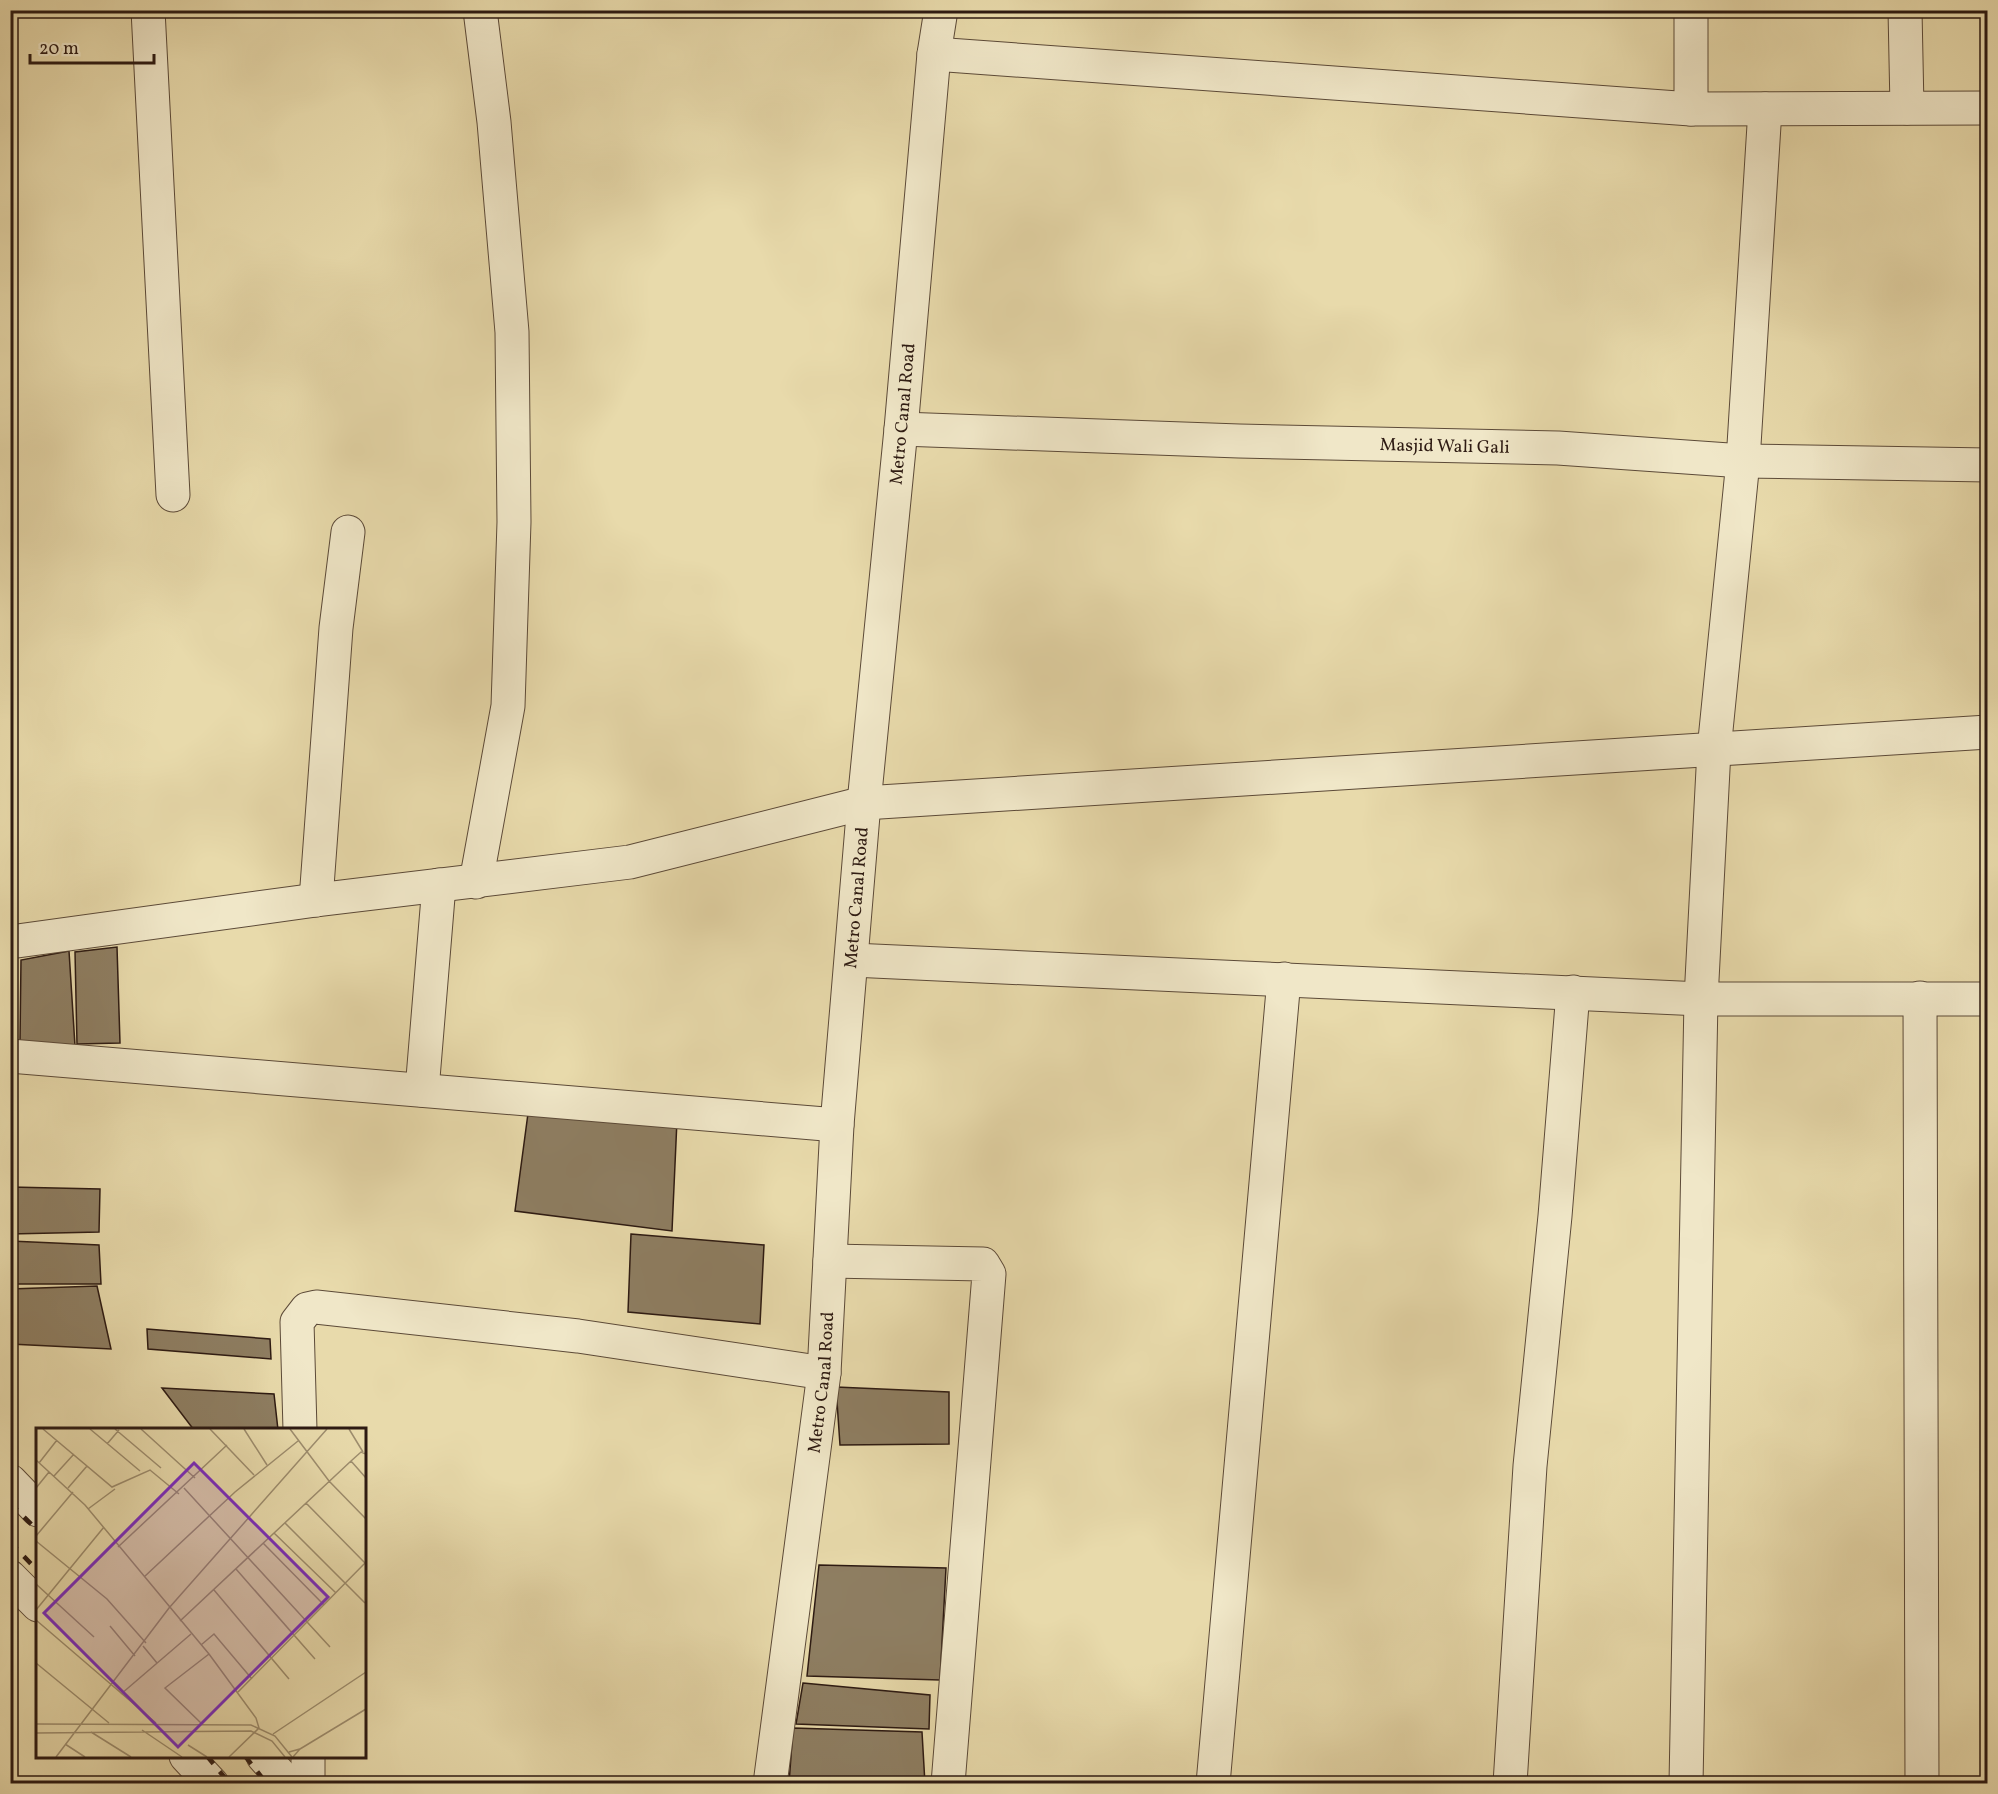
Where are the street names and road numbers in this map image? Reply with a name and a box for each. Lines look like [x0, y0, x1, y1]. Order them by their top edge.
street label: Metro Canal Road [885, 342, 923, 486]
street label: Masjid Wali Gali [1379, 433, 1510, 461]
street label: Metro Canal Road [839, 826, 876, 970]
street label: Metro Canal Road [803, 1311, 841, 1455]

